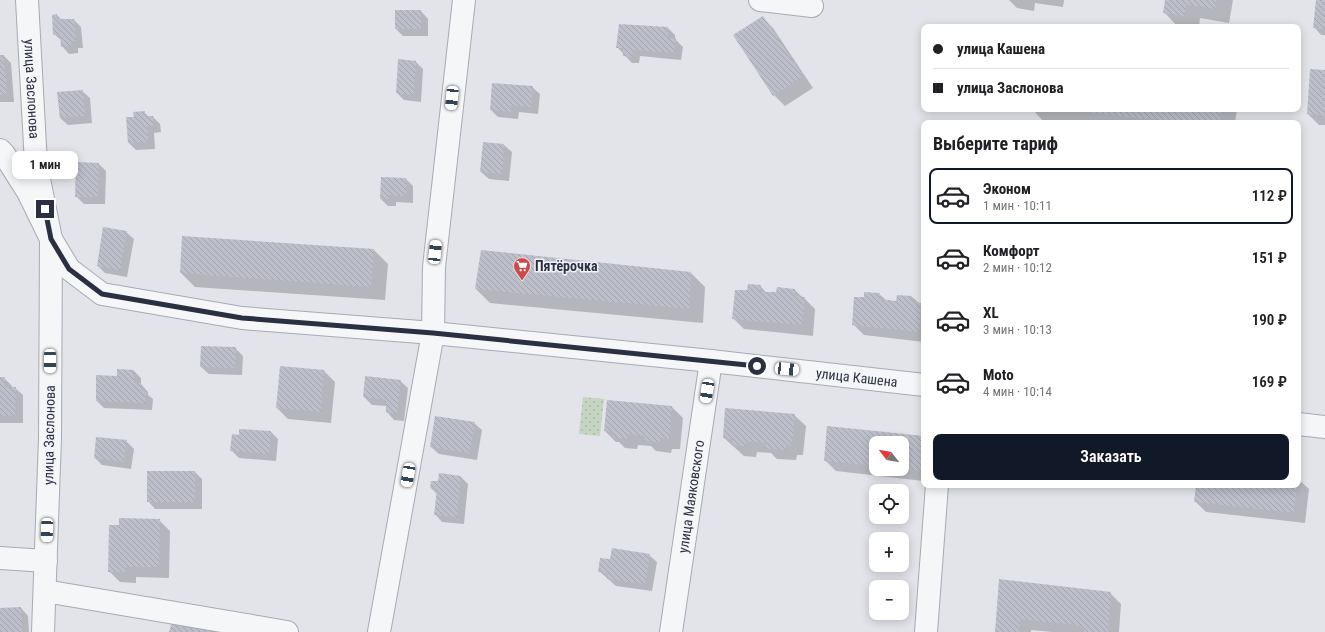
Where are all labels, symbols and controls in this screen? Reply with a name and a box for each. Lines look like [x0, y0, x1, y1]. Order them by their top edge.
street label: улица Заслонова [21, 39, 43, 139]
text: улица Кашена [957, 40, 1045, 58]
text: улица Заслонова [957, 79, 1064, 97]
car [445, 85, 459, 111]
text: Выберите тариф [933, 133, 1058, 154]
callout: 1 мин [12, 151, 78, 179]
text: 1 мин [29, 157, 61, 172]
icon: car [935, 178, 971, 214]
text: Эконом [983, 180, 1031, 198]
text: 112 ₽ [1252, 187, 1287, 205]
text: 1 мин · 10:11 [983, 198, 1052, 213]
route end [36, 200, 54, 218]
car [428, 239, 442, 265]
icon: car [935, 240, 971, 276]
text: Комфорт [983, 242, 1040, 260]
text: 151 ₽ [1252, 249, 1287, 267]
supermarket icon: Пятёрочка [512, 256, 532, 281]
place label: Пятёрочка [535, 258, 598, 274]
text: 2 мин · 10:12 [983, 260, 1052, 275]
icon: car [935, 302, 971, 338]
text: XL [983, 304, 999, 322]
text: 190 ₽ [1252, 311, 1287, 329]
text: 3 мин · 10:13 [983, 322, 1052, 337]
car [44, 349, 56, 373]
route start [748, 357, 766, 375]
car [774, 362, 800, 376]
icon: car [935, 364, 971, 400]
street label: улица Кашена [815, 365, 898, 390]
text: Moto [983, 366, 1014, 384]
text: 169 ₽ [1252, 373, 1287, 391]
car [699, 378, 715, 404]
text: 4 мин · 10:14 [983, 384, 1052, 399]
street label: улица Заслонова [40, 385, 58, 485]
button: Заказать [933, 434, 1289, 480]
north arrow [869, 436, 909, 476]
map controls [869, 436, 909, 620]
street label: улица Маяковского [675, 439, 707, 554]
car [400, 462, 416, 488]
button: locate [869, 484, 909, 524]
car [41, 518, 53, 542]
button: + [869, 532, 909, 572]
button: − [869, 580, 909, 620]

